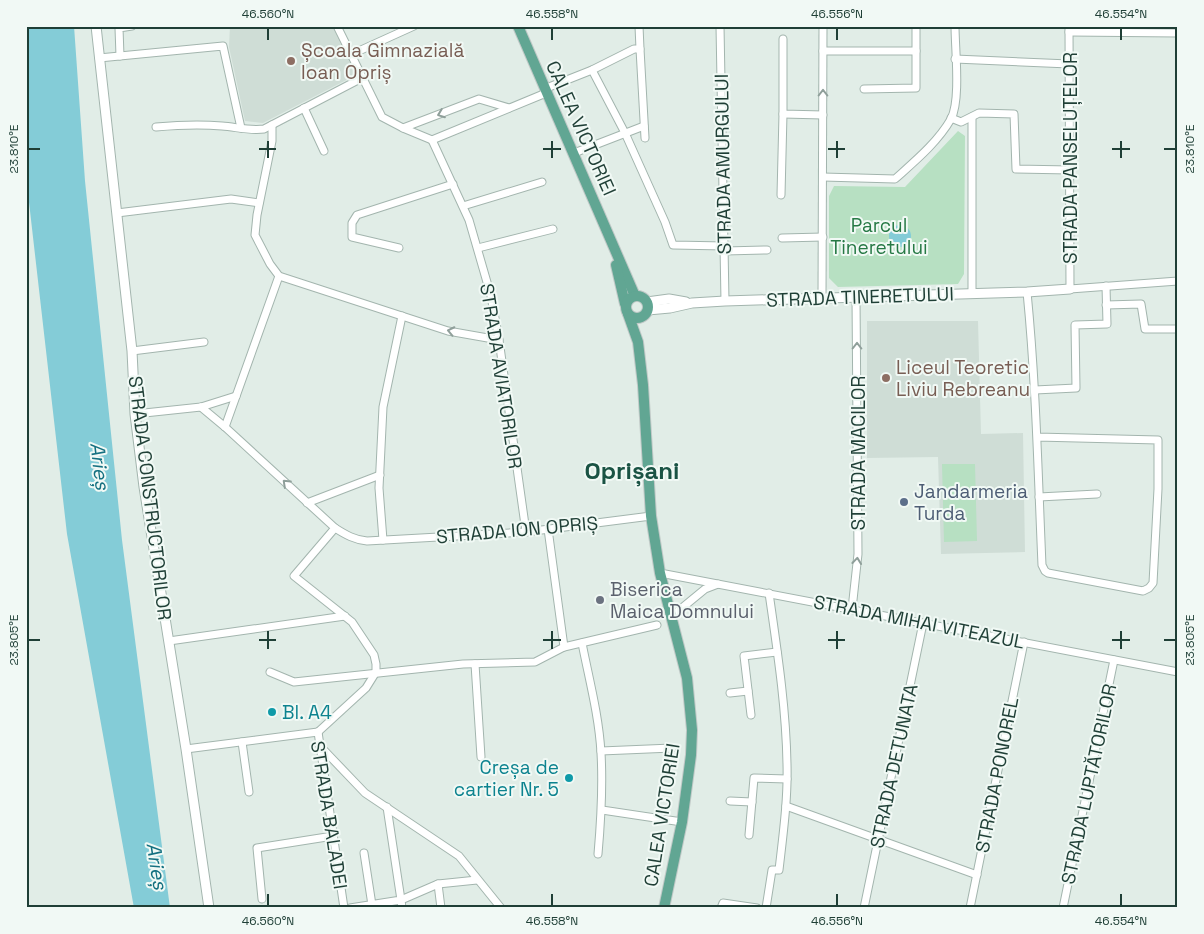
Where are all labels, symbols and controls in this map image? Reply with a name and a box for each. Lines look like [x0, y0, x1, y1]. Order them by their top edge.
text: 46.560°N [242, 6, 294, 22]
text: 46.558°N [526, 6, 578, 22]
text: 46.556°N [811, 6, 863, 22]
text: 46.554°N [1095, 6, 1147, 22]
place label: Școala Gimnazială Ioan Opriș [301, 38, 464, 85]
street label: STRADA PANSELUȚELOR [1058, 52, 1083, 264]
marker: Școala Gimnazială Ioan Opriș [285, 55, 297, 67]
street label: CALEA VICTORIEI [540, 57, 622, 199]
street label: STRADA AMURGULUI [709, 73, 737, 255]
one-way arrow [818, 89, 828, 96]
one-way arrow [437, 108, 446, 118]
text: 23.810°E [6, 124, 22, 174]
text: 23.810°E [1182, 124, 1198, 174]
park label: Parcul Tineretului [830, 213, 928, 260]
street label: STRADA AVIATORILOR [474, 281, 528, 471]
street label: STRADA TINERETULUI [766, 281, 954, 313]
one-way arrow [447, 326, 456, 337]
one-way arrow [852, 341, 862, 349]
place label: Liceul Teoretic Liviu Rebreanu [896, 355, 1030, 402]
marker: Liceul Teoretic Liviu Rebreanu [880, 372, 892, 384]
street label: STRADA CONSTRUCTORILOR [123, 374, 177, 622]
street label: STRADA MACILOR [846, 375, 871, 530]
water label: Arieș [84, 441, 116, 493]
district label: Oprișani [585, 455, 679, 487]
place label: Jandarmeria Turda [914, 479, 1028, 526]
one-way arrow [283, 480, 292, 489]
marker: Jandarmeria Turda [898, 496, 910, 508]
street label: STRADA ION OPRIȘ [435, 510, 599, 550]
one-way arrow [852, 556, 863, 564]
place label: Biserica Maica Domnului [610, 577, 754, 624]
street label: STRADA MIHAI VITEAZUL [811, 589, 1027, 655]
marker: Biserica Maica Domnului [594, 594, 606, 606]
text: 23.805°E [6, 614, 22, 666]
text: 23.805°E [1182, 614, 1198, 666]
street label: STRADA LUPTĂTORILOR [1056, 681, 1122, 886]
street label: STRADA DETUNATA [864, 682, 924, 850]
street label: STRADA PONOREL [970, 695, 1024, 855]
place label: Bl. A4 [282, 700, 332, 725]
marker: Bl. A4 [266, 706, 278, 718]
street label: STRADA BALADEI [305, 739, 353, 891]
street label: CALEA VICTORIEI [638, 741, 686, 889]
place label: Creșa de cartier Nr. 5 [454, 755, 559, 802]
marker: Creșa de cartier Nr. 5 [563, 772, 575, 784]
water label: Arieș [140, 841, 174, 893]
text: 46.560°N [242, 913, 294, 929]
text: 46.558°N [526, 913, 578, 929]
text: 46.556°N [811, 913, 863, 929]
text: 46.554°N [1095, 913, 1147, 929]

